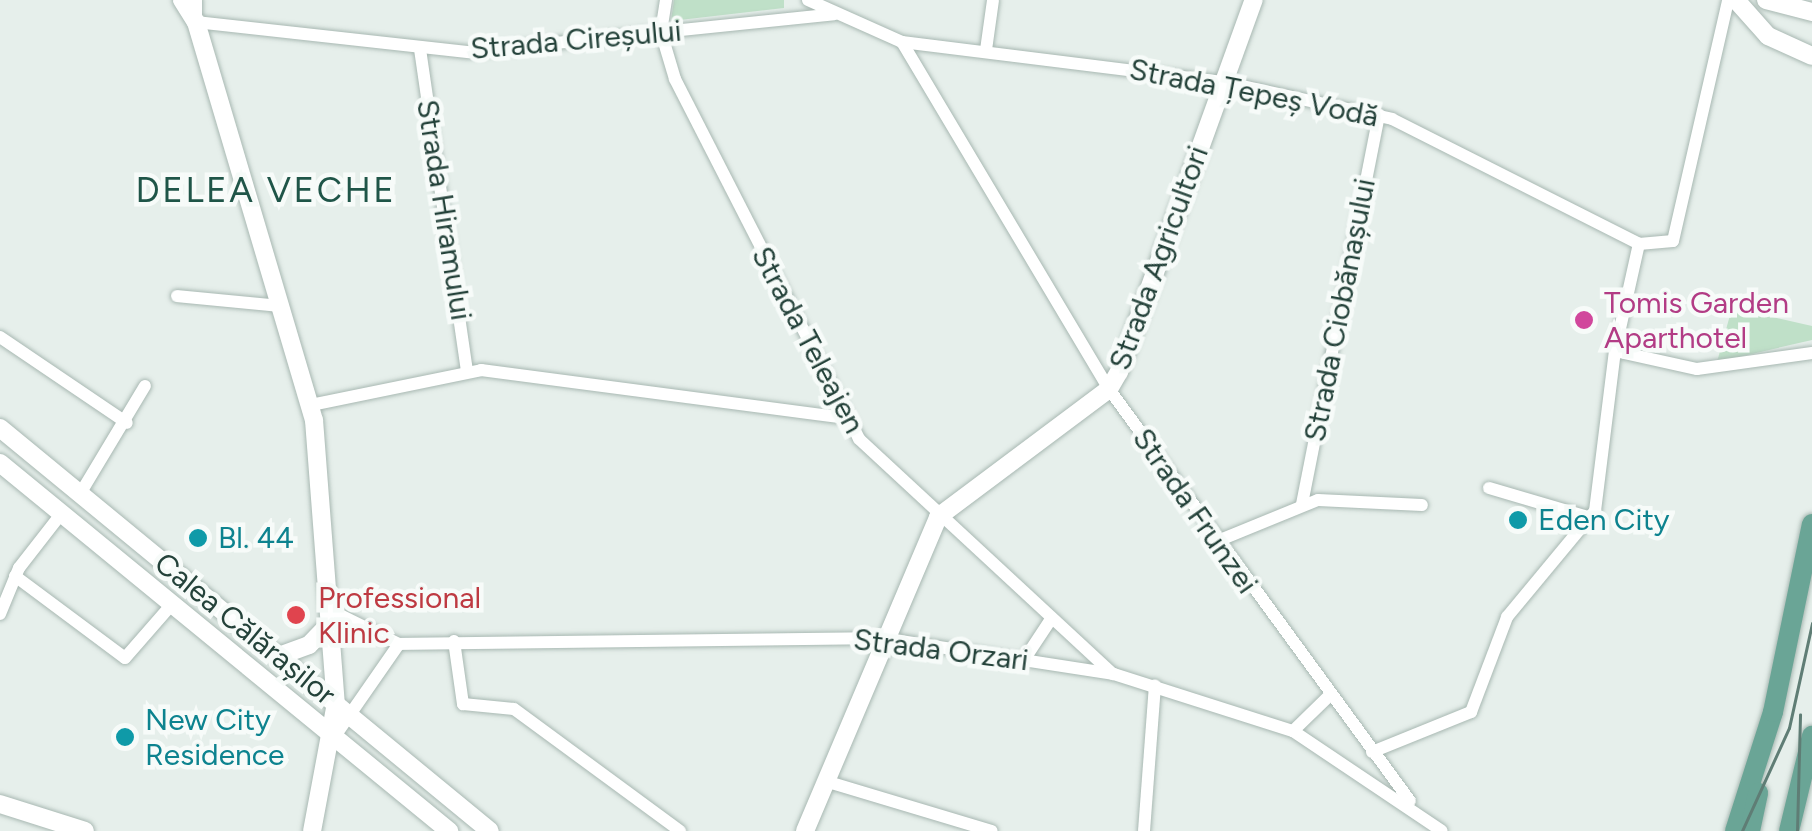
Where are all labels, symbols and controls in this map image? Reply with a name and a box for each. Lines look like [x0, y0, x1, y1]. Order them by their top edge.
street label: Strada Cireșului [469, 13, 683, 67]
street label: Strada Țepeș Vodă [1126, 51, 1382, 135]
street label: Strada Hiramului [409, 97, 479, 323]
street label: Strada Agricultori [1102, 141, 1216, 375]
district label: DELEA VECHE [136, 169, 396, 211]
street label: Strada Ciobănașului [1297, 175, 1383, 445]
street label: Strada Teleajen [744, 241, 872, 439]
place label: Tomis Garden Aparthotel [1604, 285, 1789, 356]
marker: Tomis Garden Aparthotel [1573, 309, 1595, 331]
street label: Strada Frunzei [1125, 422, 1265, 600]
place label: Eden City [1538, 502, 1670, 538]
marker: Eden City [1507, 509, 1529, 531]
place label: Bl. 44 [218, 520, 294, 556]
marker: Bl. 44 [187, 527, 209, 549]
street label: Calea Călărașilor [147, 545, 343, 713]
place label: Professional Klinic [318, 580, 481, 650]
marker: Professional Klinic [283, 602, 309, 628]
street label: Strada Orzari [851, 621, 1031, 679]
place label: New City Residence [145, 702, 284, 772]
marker: New City Residence [114, 726, 136, 748]

